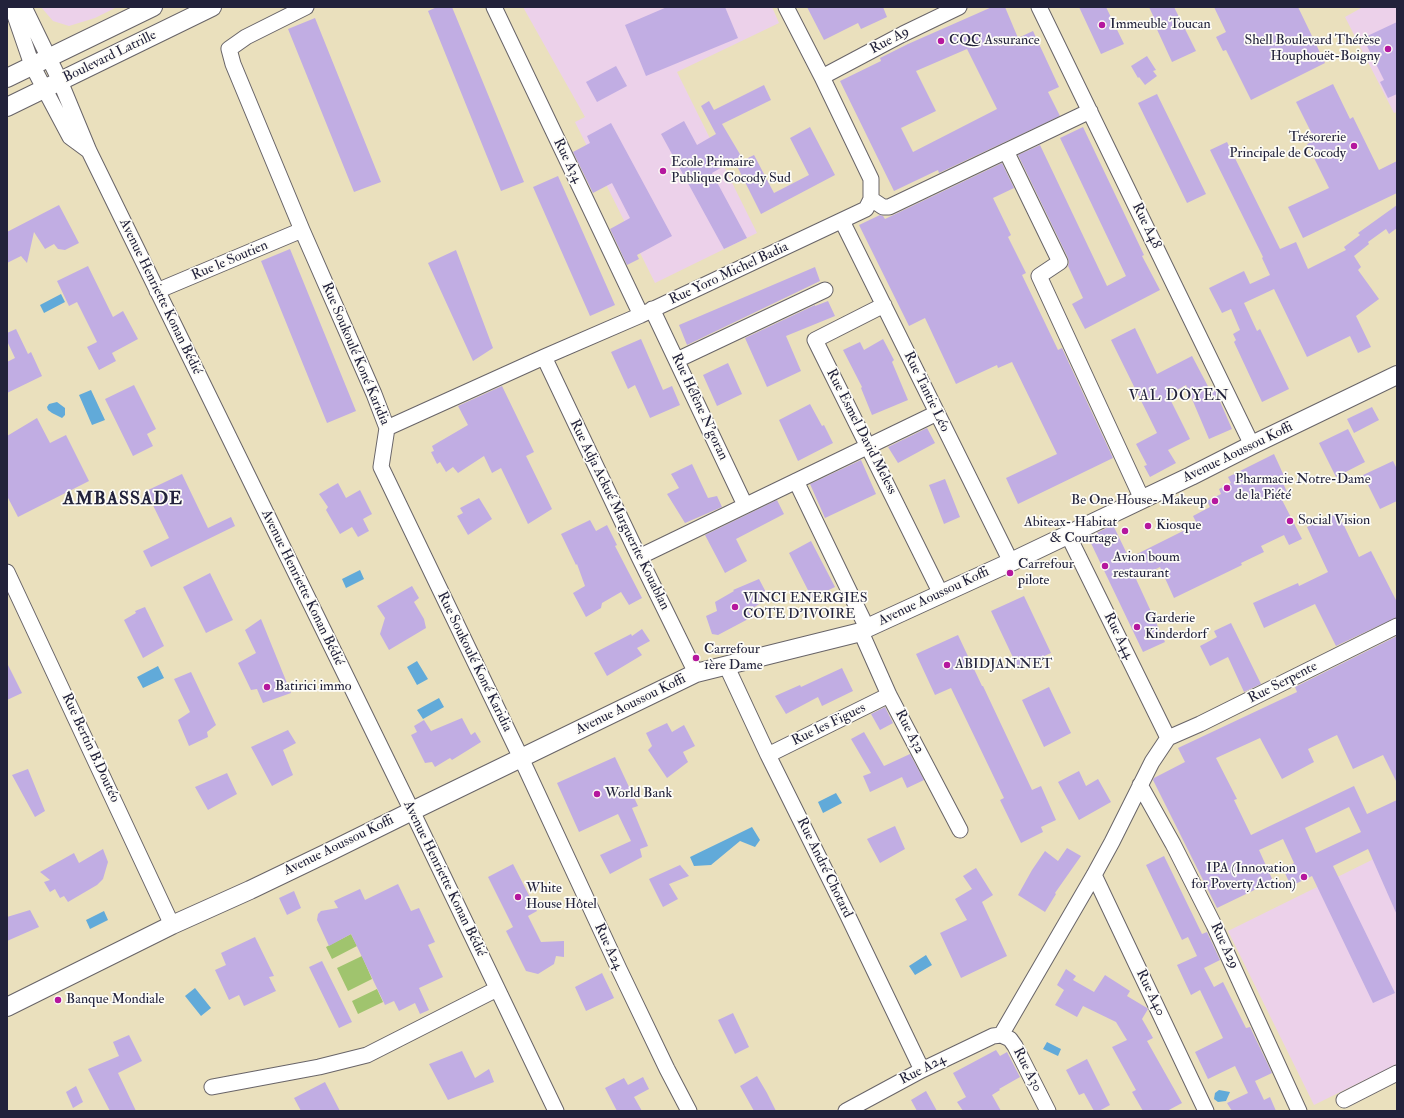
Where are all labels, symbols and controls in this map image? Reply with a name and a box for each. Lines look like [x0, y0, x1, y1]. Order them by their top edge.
place label: Immeuble Toucan [1110, 17, 1211, 33]
marker: Immeuble Toucan [1097, 20, 1107, 30]
street label: Rue A9 [868, 24, 912, 58]
street label: Boulevard Latrille [61, 27, 159, 87]
place label: CQC Assurance [949, 33, 1040, 49]
place label: Shell Boulevard Thérèse Houphouët-Boigny [1244, 33, 1380, 66]
marker: CQC Assurance [936, 36, 946, 46]
marker: Shell Boulevard Thérèse Houphouët-Boigny [1383, 44, 1393, 54]
place label: Trésorerie Principale de Cocody [1229, 130, 1346, 162]
street label: Rue A34 [549, 136, 585, 186]
marker: Trésorerie Principale de Cocody [1349, 141, 1359, 151]
place label: Ecole Primaire Publique Cocody Sud [671, 155, 791, 188]
marker: Ecole Primaire Publique Cocody Sud [658, 166, 668, 176]
street label: Rue A48 [1128, 200, 1164, 252]
street label: Avenue Henriette Konan Bédié [115, 216, 205, 378]
street label: Rue le Soutien [189, 237, 271, 285]
street label: Rue Yoro Michel Badia [667, 239, 791, 309]
street label: Rue Soukoulé Koné Karidia [317, 280, 393, 428]
street label: Rue Tantie Léo [899, 349, 953, 435]
street label: Rue Hélène N'goran [667, 351, 731, 463]
street label: Rue Esmel David Meless [822, 366, 900, 498]
district label: VAL DOYEN [1128, 388, 1230, 406]
street label: Rue Adja Ackué Marguerite Kouablan [565, 417, 673, 613]
street label: Avenue Aoussou Koffi [1180, 419, 1296, 487]
place label: Pharmacie Notre-Dame de la Piété [1235, 472, 1370, 504]
marker: Pharmacie Notre-Dame de la Piété [1222, 483, 1232, 493]
district label: AMBASSADE [63, 489, 183, 511]
place label: Be One House- Makeup [1071, 493, 1207, 509]
marker: Be One House- Makeup [1210, 496, 1220, 506]
street label: Avenue Henriette Konan Bédié [257, 507, 347, 669]
place label: Social Vision [1298, 513, 1370, 529]
place label: Abiteax- Habitat & Courtage [1024, 515, 1117, 548]
marker: Social Vision [1285, 516, 1295, 526]
place label: Kiosque [1156, 518, 1201, 534]
marker: Kiosque [1143, 521, 1153, 531]
marker: Abiteax- Habitat & Courtage [1120, 526, 1130, 536]
place label: Avion boum restaurant [1113, 550, 1180, 582]
place label: Carrefour pilote [1018, 557, 1074, 590]
marker: Avion boum restaurant [1100, 561, 1110, 571]
street label: Avenue Aoussou Koffi [876, 564, 992, 630]
marker: Carrefour pilote [1005, 568, 1015, 578]
street label: Rue Soukoulé Koné Karidia [433, 589, 515, 735]
place label: VINCI ENERGIES COTE D'IVOIRE [743, 591, 867, 624]
marker: VINCI ENERGIES COTE D'IVOIRE [730, 602, 740, 612]
street label: Rue A44 [1100, 610, 1136, 662]
place label: Garderie Kinderdorf [1145, 611, 1207, 644]
marker: Garderie Kinderdorf [1132, 622, 1142, 632]
place label: Carrefour 1ère Dame [704, 642, 763, 674]
marker: Carrefour 1ère Dame [691, 653, 701, 663]
place label: ABIDJAN.NET [955, 657, 1052, 673]
street label: Rue Serpente [1246, 658, 1320, 708]
marker: ABIDJAN.NET [942, 660, 952, 670]
street label: Avenue Aoussou Koffi [573, 671, 689, 739]
place label: Batirici immo [275, 679, 352, 695]
marker: Batirici immo [262, 682, 272, 692]
street label: Rue Bertin B.Doutéo [57, 691, 123, 805]
street label: Rue les Figues [789, 700, 869, 750]
street label: Rue A32 [891, 707, 927, 757]
place label: World Bank [605, 786, 672, 802]
marker: World Bank [592, 789, 602, 799]
street label: Avenue Henriette Konan Bédié [399, 798, 489, 960]
street label: Avenue Aoussou Koffi [281, 812, 397, 880]
street label: Rue André Chotard [792, 815, 856, 921]
place label: IPA (Innovation for Poverty Action) [1191, 861, 1296, 894]
marker: IPA (Innovation for Poverty Action) [1299, 872, 1309, 882]
place label: White House Hôtel [526, 881, 597, 914]
marker: White House Hôtel [513, 892, 523, 902]
street label: Rue A29 [1206, 920, 1242, 972]
street label: Rue A24 [590, 921, 626, 973]
street label: Rue A40 [1132, 967, 1168, 1019]
place label: Banque Mondiale [66, 992, 164, 1008]
marker: Banque Mondiale [53, 995, 63, 1005]
street label: Rue A30 [1009, 1045, 1045, 1095]
street label: Rue A24 [897, 1051, 949, 1089]

